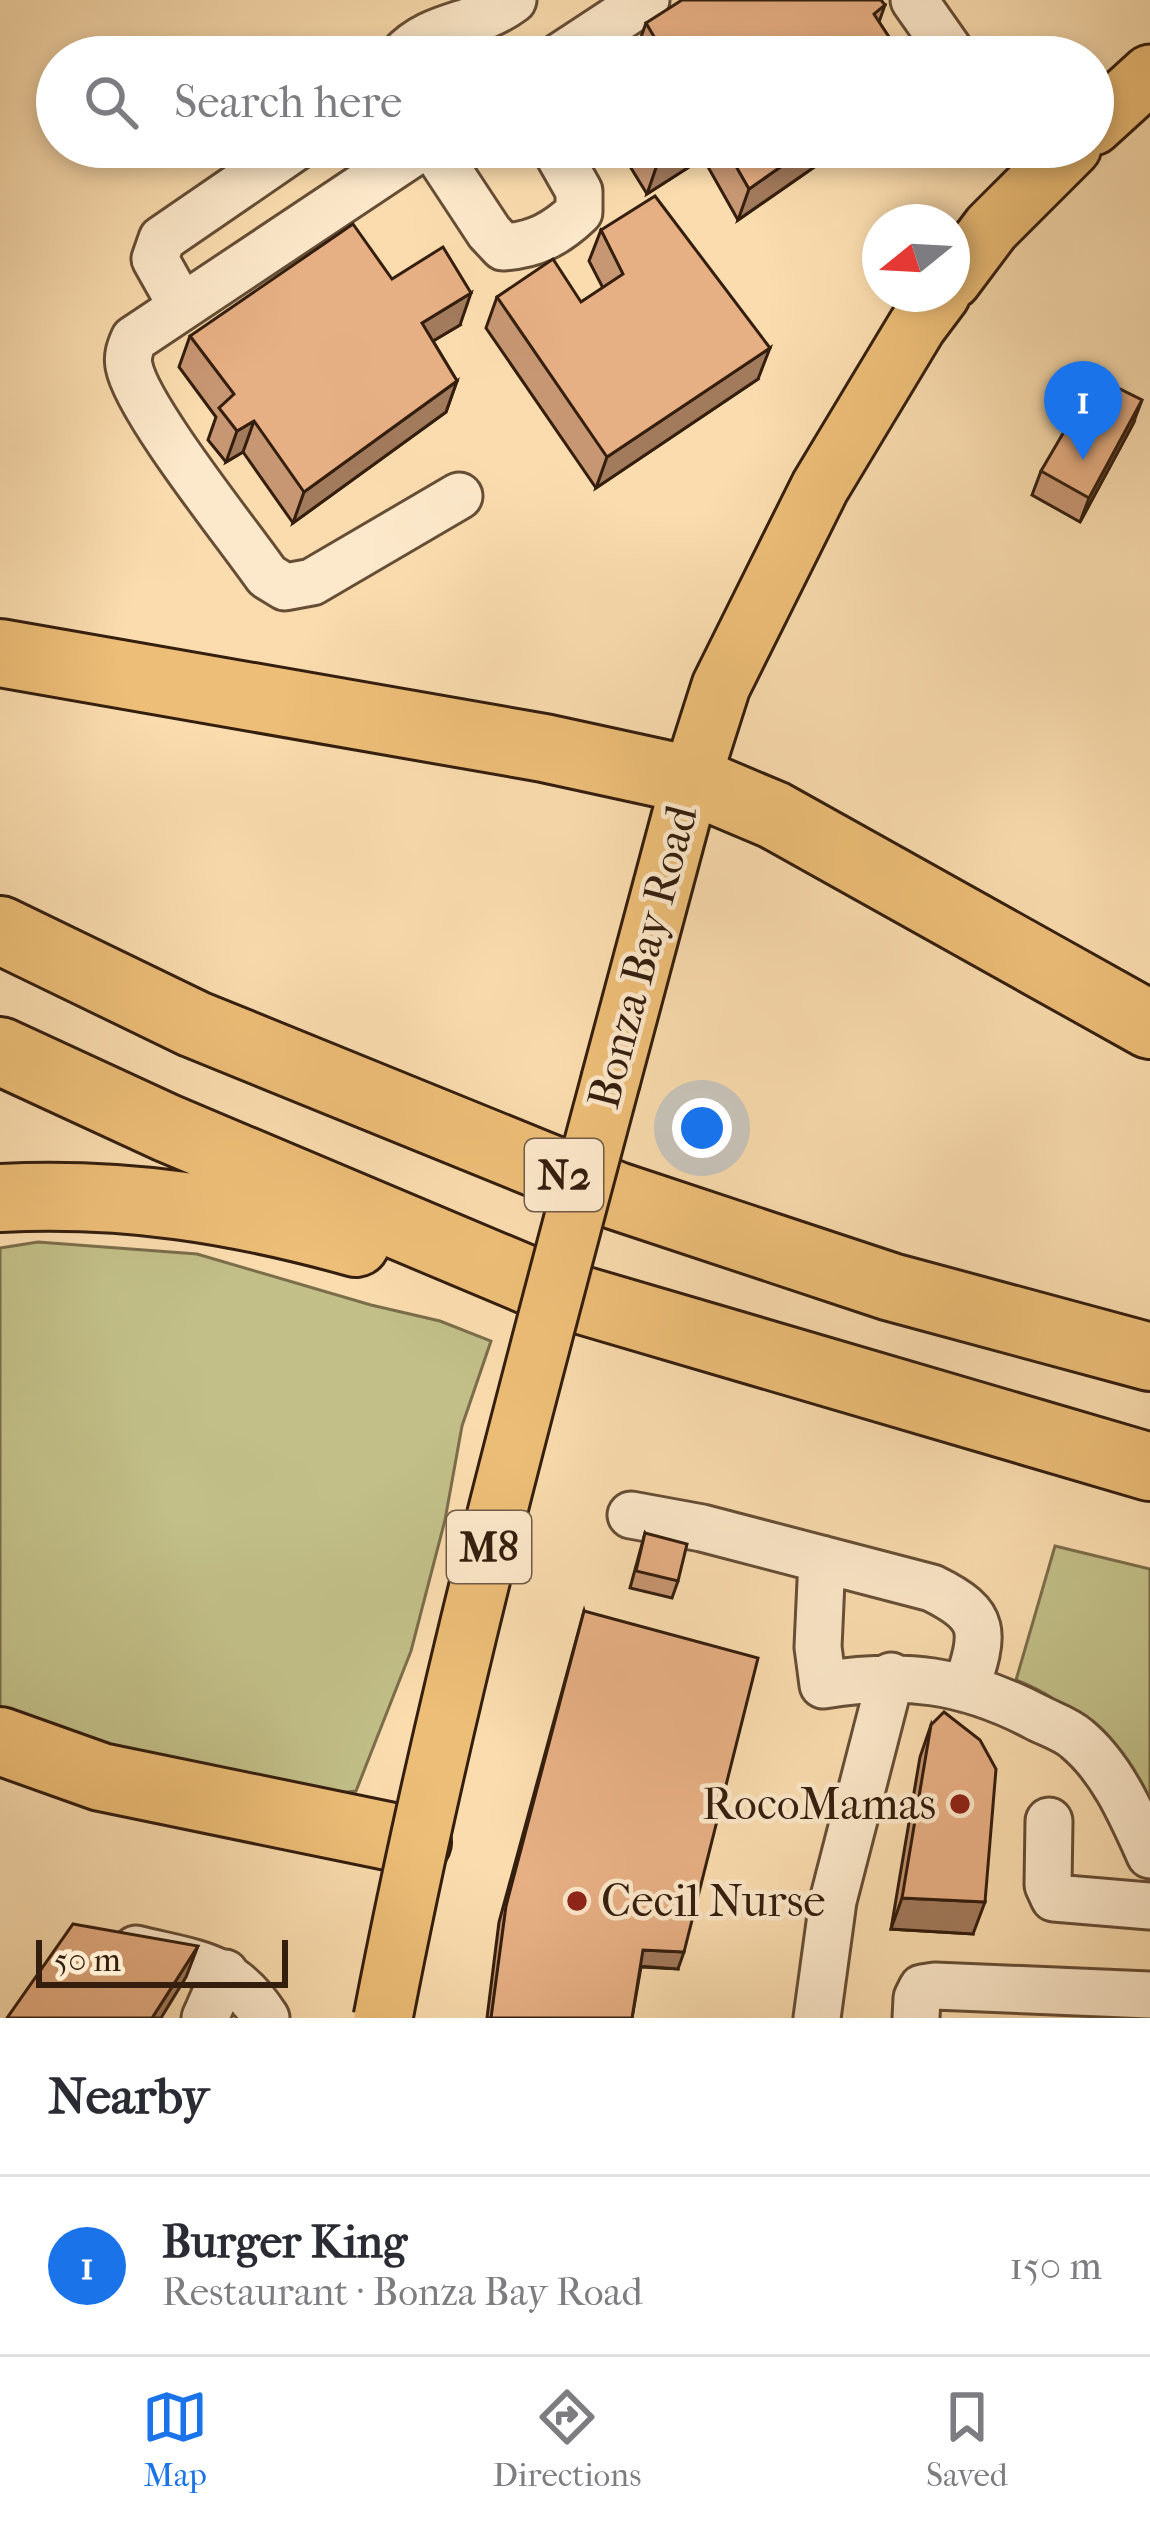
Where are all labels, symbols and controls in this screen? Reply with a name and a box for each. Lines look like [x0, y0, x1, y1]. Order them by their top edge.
search box [36, 36, 1114, 168]
icon: search [78, 69, 144, 135]
text: Search here [174, 76, 402, 129]
north arrow [862, 204, 970, 312]
pin: 1 [1044, 361, 1122, 460]
street label: Bonza Bay Road [577, 799, 709, 1114]
your location [672, 1098, 732, 1158]
road number: N2 [525, 1139, 603, 1211]
road number: M8 [447, 1511, 531, 1583]
place label: RocoMamas [702, 1778, 936, 1831]
marker: RocoMamas [947, 1791, 973, 1817]
place label: Cecil Nurse [601, 1875, 826, 1928]
marker: Cecil Nurse [564, 1888, 590, 1914]
scale bar [36, 1934, 288, 1987]
text: 50 m [54, 1941, 121, 1980]
text: Nearby [48, 2066, 209, 2126]
text: Burger King [162, 2216, 407, 2269]
text: 1 [80, 2243, 94, 2289]
text: 150 m [1009, 2243, 1102, 2289]
text: Restaurant · Bonza Bay Road [162, 2269, 643, 2315]
tab: Map [142, 2384, 208, 2495]
tab: Directions [493, 2384, 641, 2495]
tab: Saved [926, 2384, 1008, 2495]

